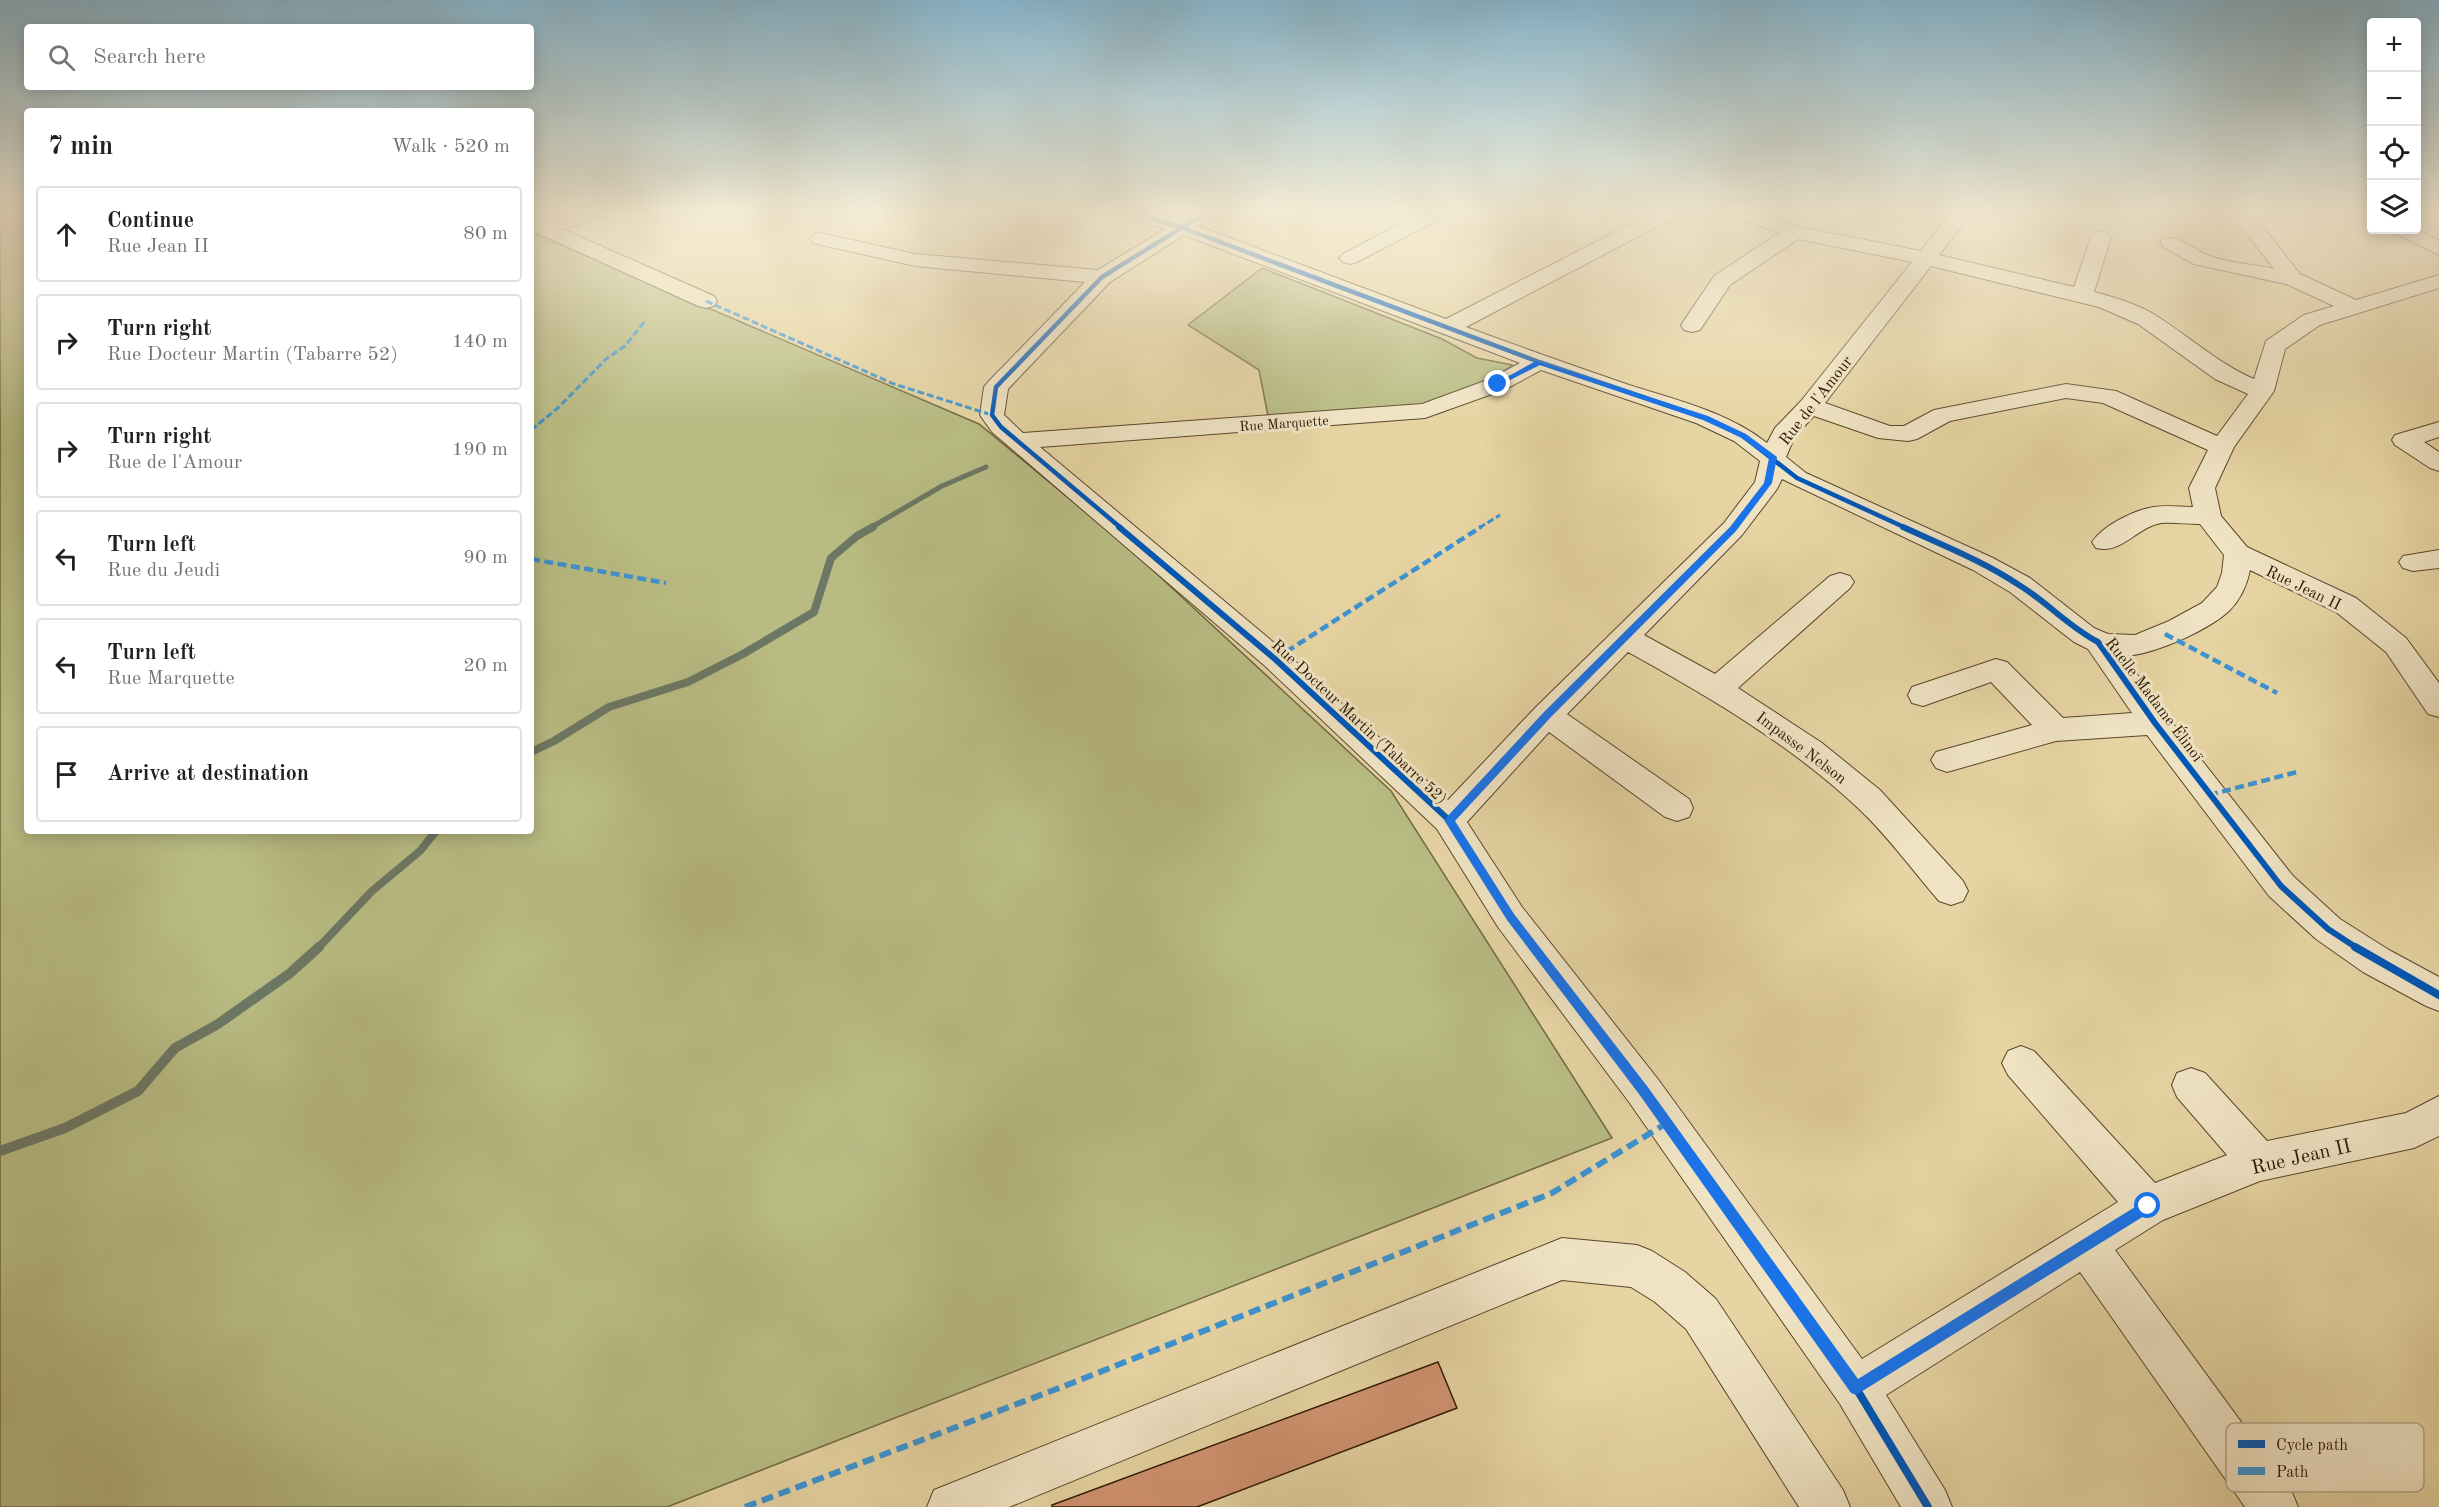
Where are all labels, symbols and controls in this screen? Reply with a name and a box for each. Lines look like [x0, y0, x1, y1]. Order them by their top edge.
map controls [2367, 18, 2421, 234]
button: + [2367, 18, 2421, 72]
search box [24, 24, 534, 90]
icon: search [45, 41, 78, 74]
text: Search here [93, 46, 206, 68]
button: − [2367, 72, 2421, 126]
button: locate [2367, 126, 2421, 180]
text: 7 min [48, 134, 113, 160]
text: Walk · 520 m [391, 137, 510, 157]
button: layers [2367, 180, 2421, 234]
text: Continue [107, 210, 194, 232]
icon: ahead [50, 218, 83, 251]
text: 80 m [463, 224, 508, 244]
text: Rue Jean II [107, 237, 209, 257]
text: Turn right [107, 318, 211, 340]
icon: right [50, 326, 83, 359]
text: 140 m [452, 332, 508, 352]
text: Rue Docteur Martin (Tabarre 52) [107, 345, 398, 365]
street label: Rue de l'Amour [1777, 353, 1856, 449]
route end [1484, 370, 1510, 396]
street label: Rue Marquette [1239, 414, 1329, 434]
text: Turn right [107, 426, 211, 448]
icon: right [50, 434, 83, 467]
text: 190 m [452, 440, 508, 460]
text: Rue de l'Amour [107, 453, 242, 473]
text: Turn left [107, 534, 196, 556]
icon: left [50, 542, 83, 575]
text: 90 m [463, 548, 508, 568]
text: Rue du Jeudi [107, 561, 220, 581]
street label: Rue Jean II [2263, 564, 2343, 614]
street label: Ruelle Madame Élinoï [2102, 633, 2209, 766]
street label: Rue Docteur Martin (Tabarre 52) [1268, 637, 1450, 808]
text: Turn left [107, 642, 196, 664]
icon: left [50, 650, 83, 683]
text: 20 m [463, 656, 508, 676]
text: Rue Marquette [107, 669, 235, 689]
street label: Impasse Nelson [1753, 710, 1849, 788]
icon: arrive [50, 758, 83, 791]
text: Arrive at destination [107, 763, 309, 785]
street label: Rue Jean II [2250, 1137, 2353, 1179]
route start [2134, 1192, 2160, 1218]
legend [2226, 1423, 2424, 1492]
text: Cycle path [2276, 1438, 2348, 1454]
text: Path [2276, 1465, 2309, 1481]

